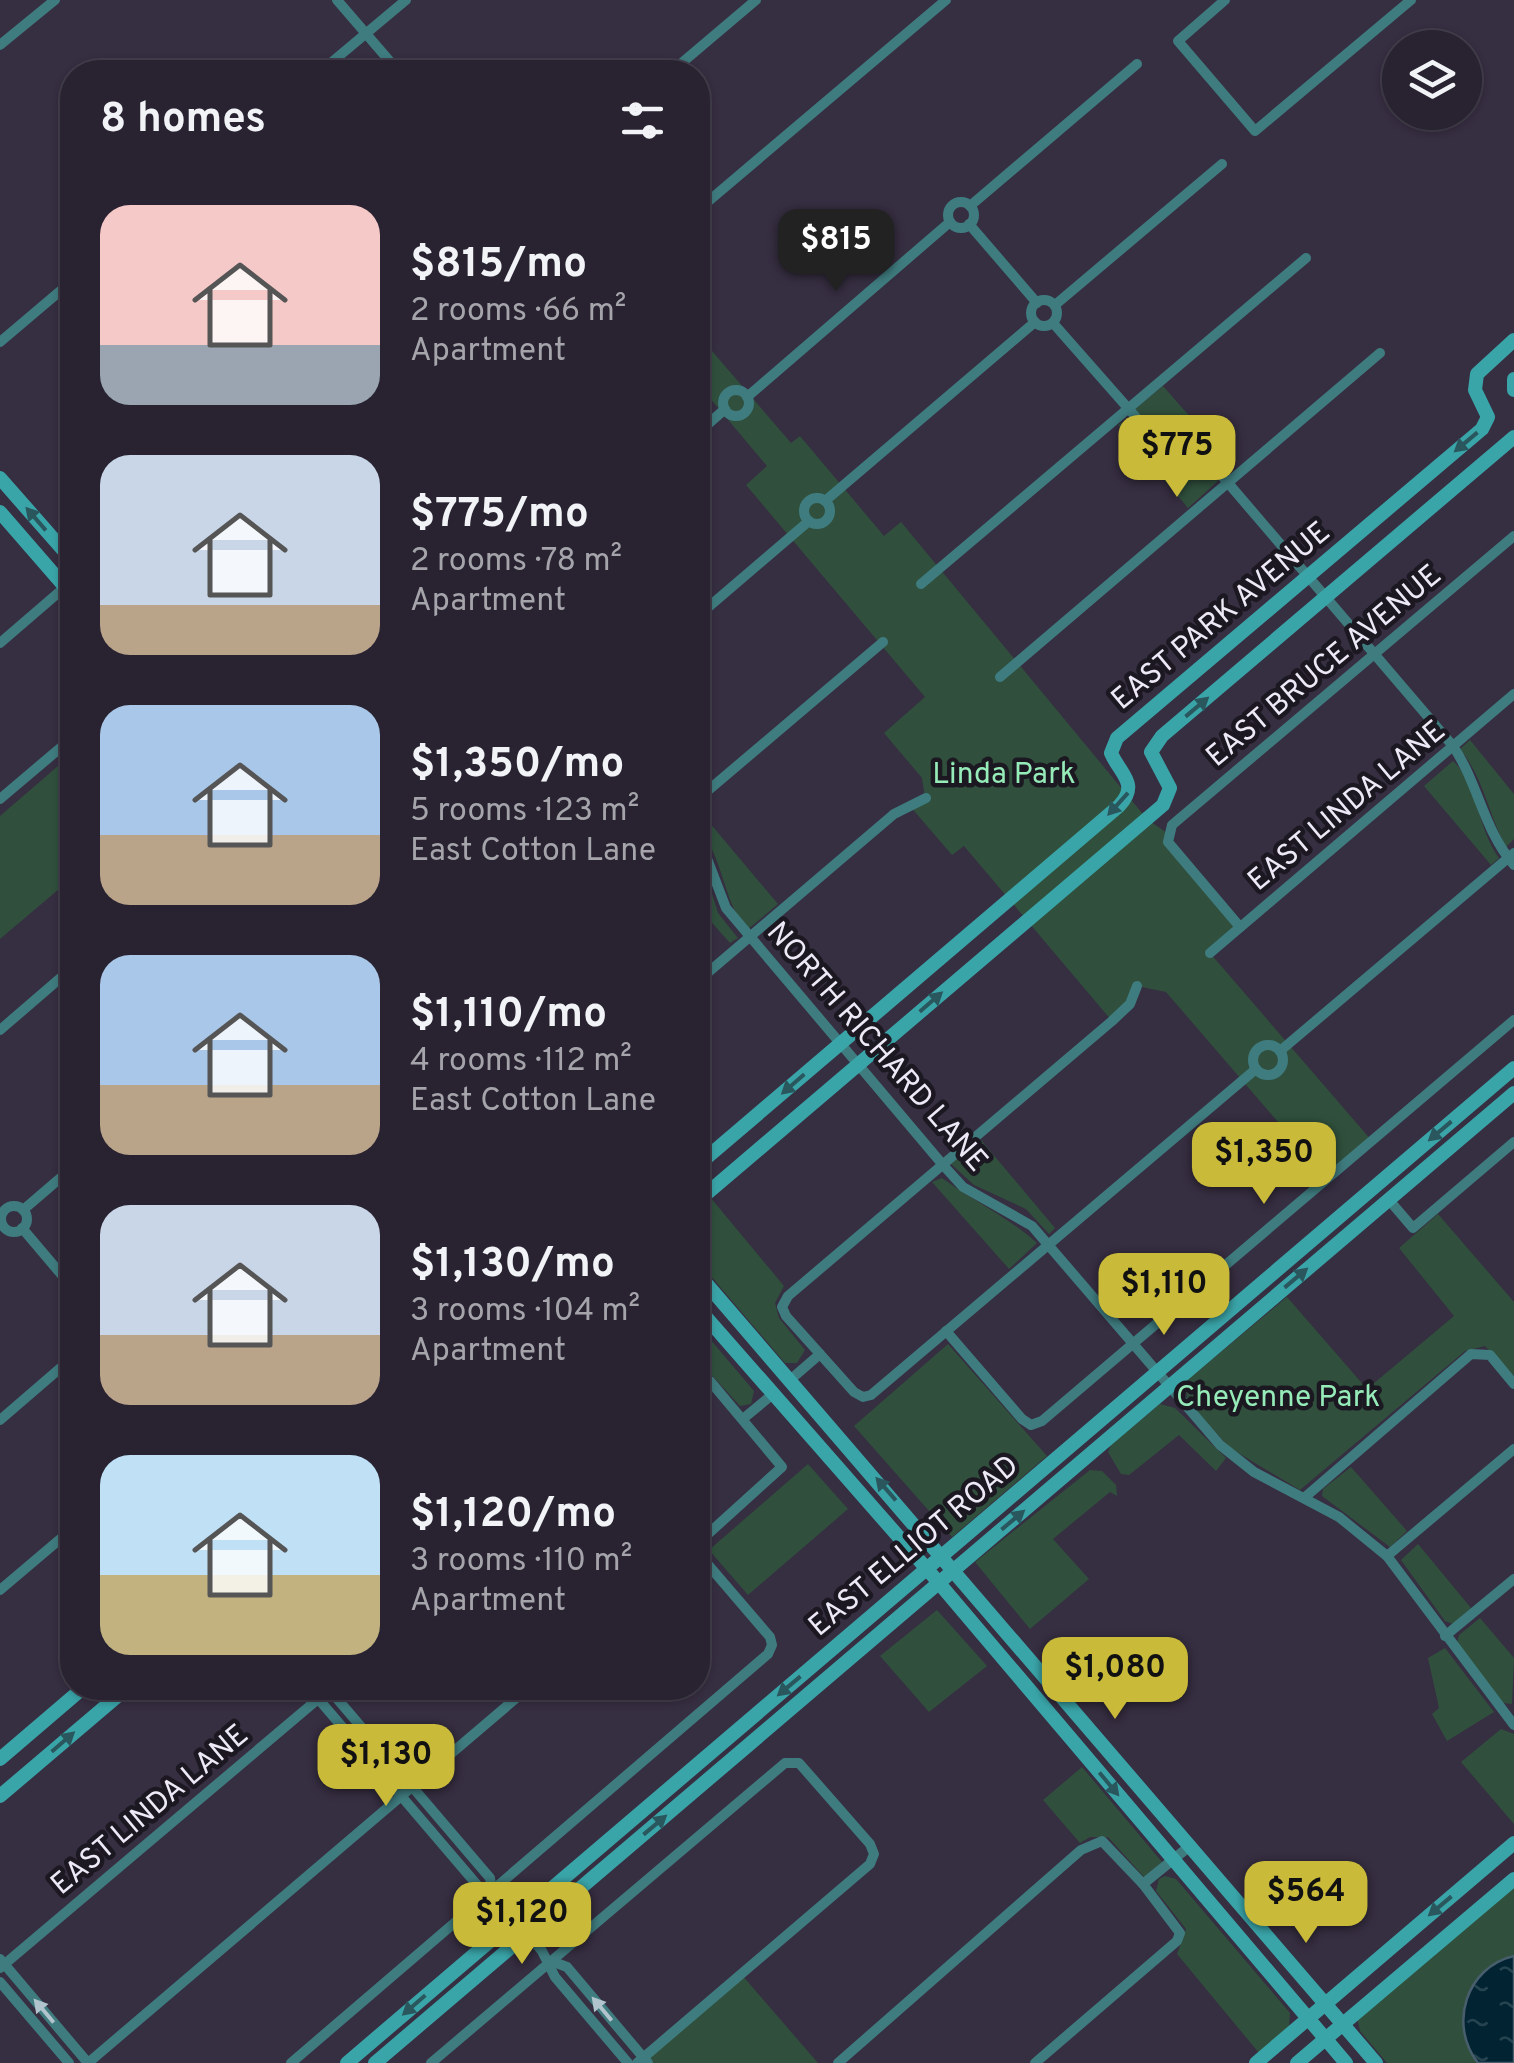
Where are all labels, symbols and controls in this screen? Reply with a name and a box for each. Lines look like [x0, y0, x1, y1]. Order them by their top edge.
map controls [1382, 30, 1482, 130]
button: layers [1382, 30, 1482, 130]
icon: filters [615, 93, 670, 148]
text: 8 homes [100, 94, 266, 147]
pin: $815 [777, 209, 895, 294]
text: $815 [800, 221, 872, 261]
text: $815/mo [410, 239, 587, 292]
icon: home [180, 245, 300, 365]
text: 2 rooms · 66 m² [410, 292, 626, 332]
text: Apartment [410, 332, 566, 372]
pin: $775 [1118, 415, 1236, 500]
text: $775 [1140, 427, 1214, 467]
one-way arrow [1454, 431, 1479, 453]
text: $775/mo [410, 489, 589, 542]
icon: home [180, 495, 300, 615]
one-way arrow [26, 507, 48, 532]
street label: EAST PARK AVENUE [1105, 515, 1338, 719]
text: 2 rooms · 78 m² [410, 542, 622, 582]
street label: EAST BRUCE AVENUE [1199, 558, 1450, 776]
text: Apartment [410, 582, 566, 622]
one-way arrow [1184, 696, 1209, 718]
street label: EAST LINDA LANE [1241, 714, 1454, 900]
text: $1,350/mo [410, 739, 624, 792]
icon: home [180, 745, 300, 865]
park label: Linda Park [932, 757, 1076, 794]
one-way arrow [1107, 791, 1130, 815]
text: 5 rooms · 123 m² [410, 792, 639, 832]
text: East Cotton Lane [410, 832, 656, 872]
street label: NORTH RICHARD LANE [757, 915, 995, 1180]
text: $1,110/mo [410, 989, 607, 1042]
one-way arrow [919, 991, 944, 1013]
icon: home [180, 995, 300, 1115]
text: 4 rooms · 112 m² [410, 1042, 632, 1082]
one-way arrow [781, 1072, 806, 1094]
text: East Cotton Lane [410, 1082, 656, 1122]
one-way arrow [1428, 1120, 1453, 1142]
pin: $1,350 [1183, 1122, 1345, 1207]
text: $1,350 [1214, 1134, 1314, 1174]
text: $1,130/mo [410, 1239, 615, 1292]
icon: home [180, 1245, 300, 1365]
pin: $1,110 [1083, 1253, 1245, 1338]
text: $1,110 [1120, 1265, 1208, 1305]
one-way arrow [1284, 1268, 1309, 1290]
text: 3 rooms · 104 m² [410, 1292, 640, 1332]
text: Apartment [410, 1332, 566, 1372]
park label: Cheyenne Park [1176, 1380, 1380, 1417]
street label: EAST ELLIOT ROAD [802, 1448, 1027, 1646]
one-way arrow [875, 1477, 897, 1502]
text: $1,120/mo [410, 1489, 616, 1542]
icon: home [180, 1495, 300, 1615]
one-way arrow [1000, 1509, 1025, 1531]
text: 3 rooms · 110 m² [410, 1542, 632, 1582]
text: Apartment [410, 1582, 566, 1622]
pin: $1,080 [1034, 1637, 1196, 1722]
text: $1,080 [1064, 1649, 1166, 1689]
one-way arrow [777, 1675, 802, 1697]
street label: EAST LINDA LANE [44, 1718, 257, 1904]
pin: $1,130 [305, 1724, 467, 1809]
one-way arrow [51, 1732, 76, 1753]
text: $1,130 [340, 1736, 432, 1776]
one-way arrow [1097, 1771, 1119, 1796]
one-way arrow [642, 1814, 667, 1836]
pin: $564 [1247, 1861, 1365, 1946]
text: $564 [1266, 1873, 1346, 1913]
pin: $1,120 [441, 1882, 603, 1967]
text: $1,120 [475, 1894, 569, 1934]
one-way arrow [1427, 1894, 1452, 1916]
one-way arrow [402, 1994, 427, 2016]
one-way arrow [592, 1996, 613, 2021]
one-way arrow [34, 1999, 56, 2024]

